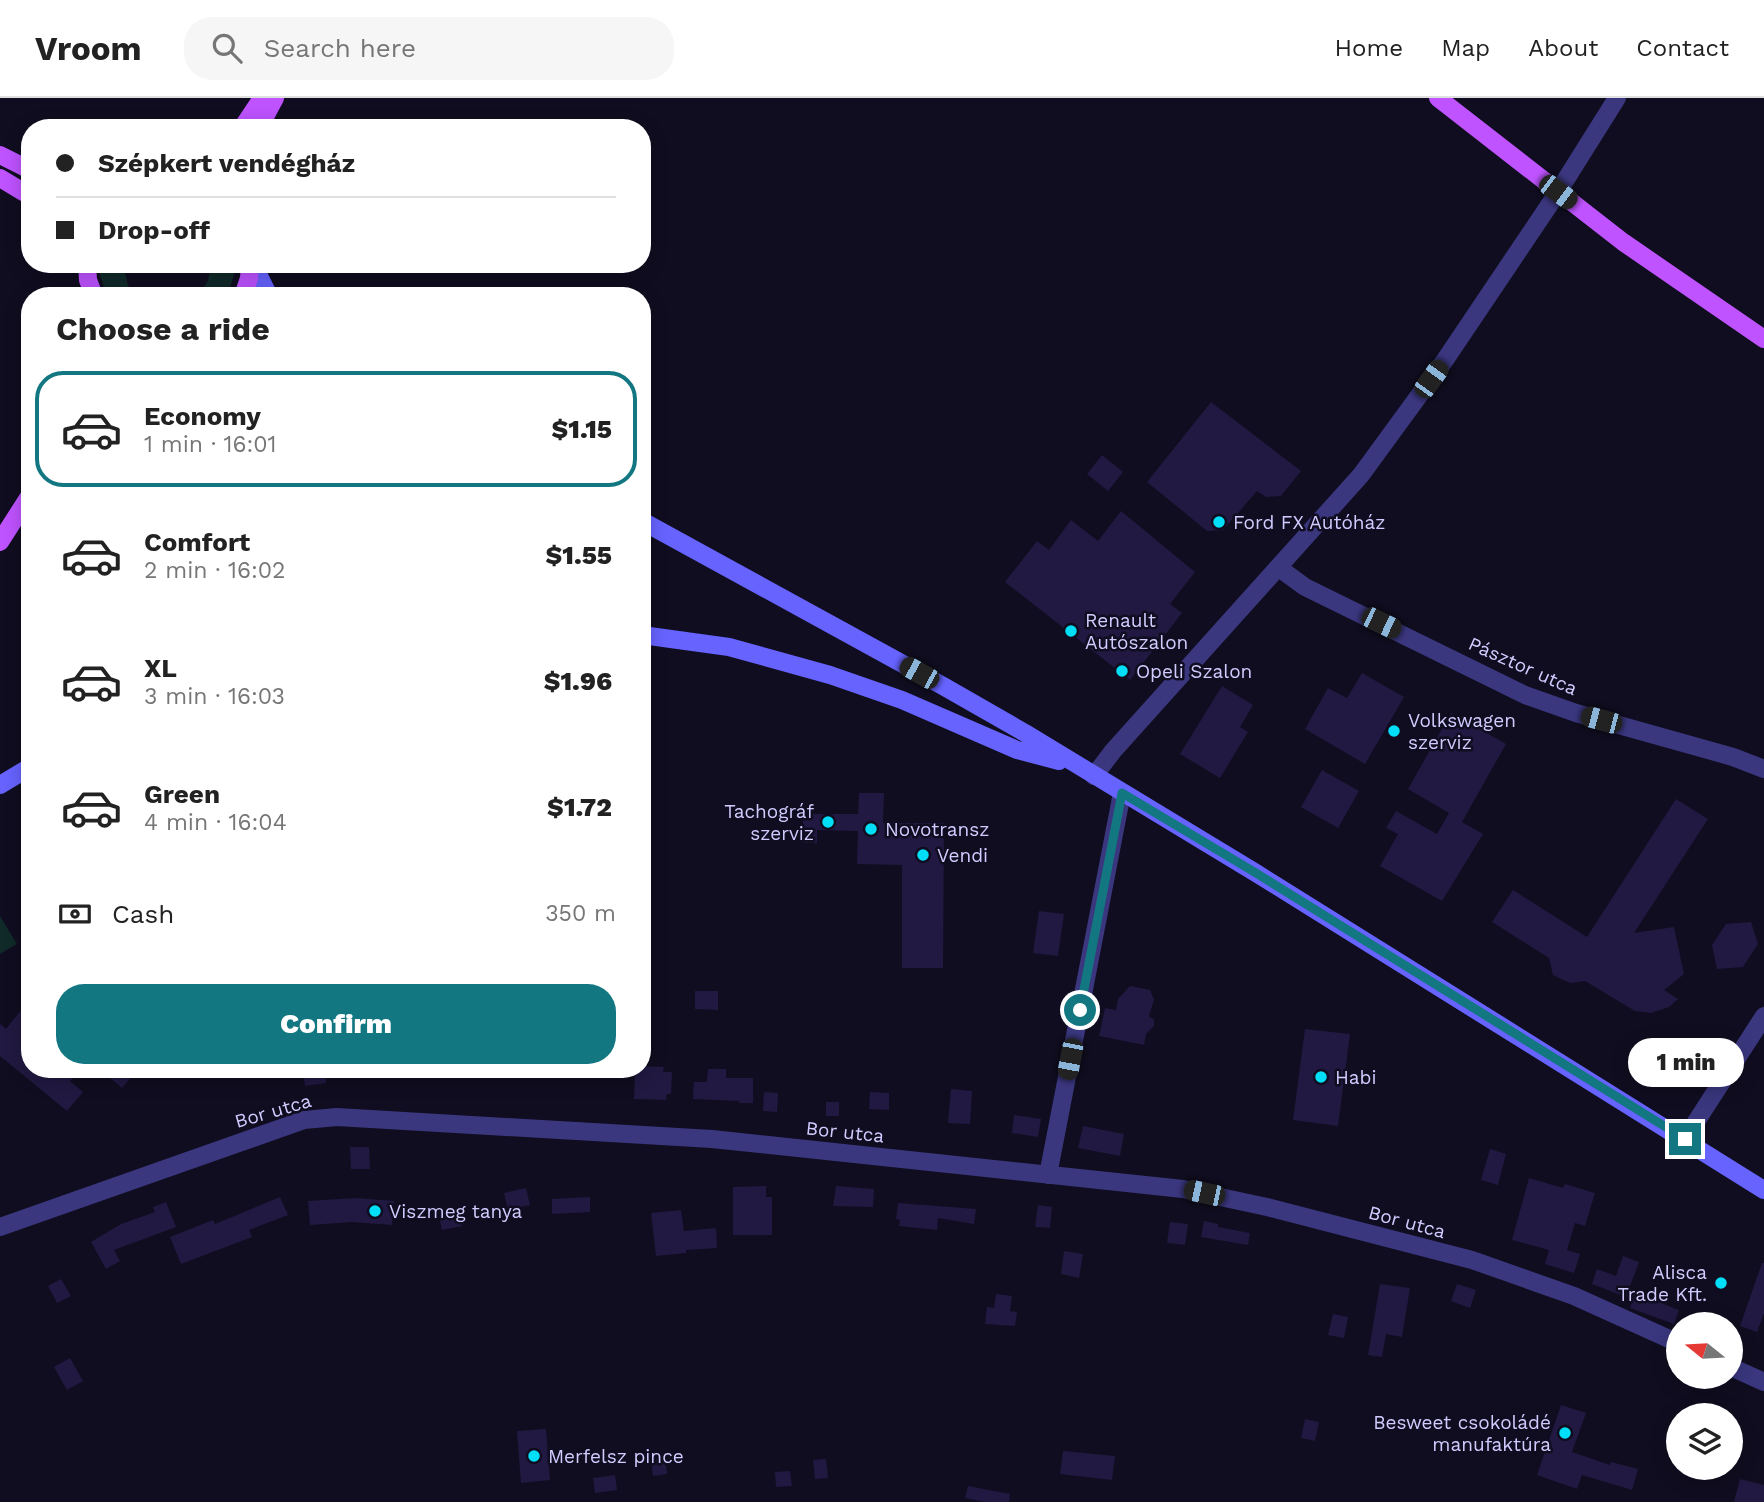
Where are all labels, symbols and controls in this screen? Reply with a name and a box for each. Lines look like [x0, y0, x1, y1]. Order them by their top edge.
search box [184, 17, 674, 80]
text: Vroom [35, 29, 142, 68]
icon: search [208, 29, 246, 67]
text: Search here [264, 33, 416, 63]
text: Home [1335, 34, 1403, 62]
text: Map [1441, 34, 1490, 62]
text: About [1528, 34, 1598, 62]
text: Contact [1636, 34, 1729, 62]
text: Szépkert vendégház [98, 148, 355, 178]
car [1535, 171, 1582, 213]
text: Drop-off [98, 215, 210, 245]
text: Choose a ride [56, 310, 270, 348]
car [1411, 356, 1452, 402]
icon: car [60, 398, 123, 461]
text: Economy [144, 401, 261, 431]
text: $1.15 [552, 414, 612, 444]
text: 1 min · 16:01 [144, 431, 277, 458]
place label: Ford FX Autóház [1233, 511, 1385, 534]
marker: Ford FX Autóház [1211, 514, 1227, 530]
icon: car [60, 524, 123, 587]
text: Comfort [144, 527, 250, 557]
text: $1.55 [545, 540, 612, 570]
text: 2 min · 16:02 [144, 557, 285, 584]
car [1358, 604, 1405, 642]
place label: Renault Autószalon [1085, 609, 1188, 654]
marker: Renault Autószalon [1063, 623, 1079, 639]
street label: Pásztor utca [1465, 632, 1581, 700]
icon: car [60, 650, 123, 713]
text: XL [144, 653, 177, 683]
car [896, 654, 943, 692]
place label: Opeli Szalon [1136, 660, 1252, 683]
marker: Opeli Szalon [1114, 663, 1130, 679]
text: $1.96 [544, 666, 612, 696]
text: 3 min · 16:03 [144, 683, 285, 710]
car [1578, 704, 1625, 736]
place label: Volkswagen szerviz [1408, 709, 1516, 754]
marker: Volkswagen szerviz [1386, 723, 1402, 739]
icon: car [60, 776, 123, 839]
text: Green [144, 779, 220, 809]
text: $1.72 [547, 792, 612, 822]
place label: Tachográf szerviz [724, 800, 815, 845]
text: 4 min · 16:04 [144, 809, 287, 836]
marker: Tachográf szerviz [820, 814, 836, 830]
place label: Novotransz [885, 818, 989, 841]
marker: Novotransz [863, 821, 879, 837]
place label: Vendi [937, 844, 988, 867]
marker: Vendi [915, 847, 931, 863]
icon: cash [56, 895, 94, 933]
text: Cash [112, 899, 174, 929]
text: 350 m [545, 900, 616, 927]
button: Confirm [56, 984, 616, 1064]
route start [1064, 994, 1096, 1026]
car [1056, 1036, 1085, 1082]
callout: 1 min [1627, 1038, 1743, 1086]
text: 1 min [1656, 1049, 1716, 1076]
place label: Habi [1335, 1066, 1377, 1089]
marker: Habi [1313, 1069, 1329, 1085]
street label: Bor utca [232, 1089, 314, 1133]
street label: Bor utca [805, 1116, 886, 1148]
route end [1669, 1123, 1701, 1155]
car [1182, 1178, 1227, 1208]
place label: Viszmeg tanya [389, 1200, 523, 1223]
street label: Bor utca [1366, 1201, 1448, 1243]
marker: Viszmeg tanya [367, 1203, 383, 1219]
place label: Alisca Trade Kft. [1618, 1261, 1707, 1306]
marker: Alisca Trade Kft. [1713, 1275, 1729, 1291]
north arrow [1666, 1312, 1743, 1390]
map controls [1666, 1312, 1743, 1480]
button: layers [1666, 1403, 1743, 1480]
place label: Besweet csokoládé manufaktúra [1373, 1411, 1551, 1456]
marker: Besweet csokoládé manufaktúra [1557, 1425, 1573, 1441]
place label: Merfelsz pince [548, 1445, 684, 1468]
marker: Merfelsz pince [526, 1448, 542, 1464]

